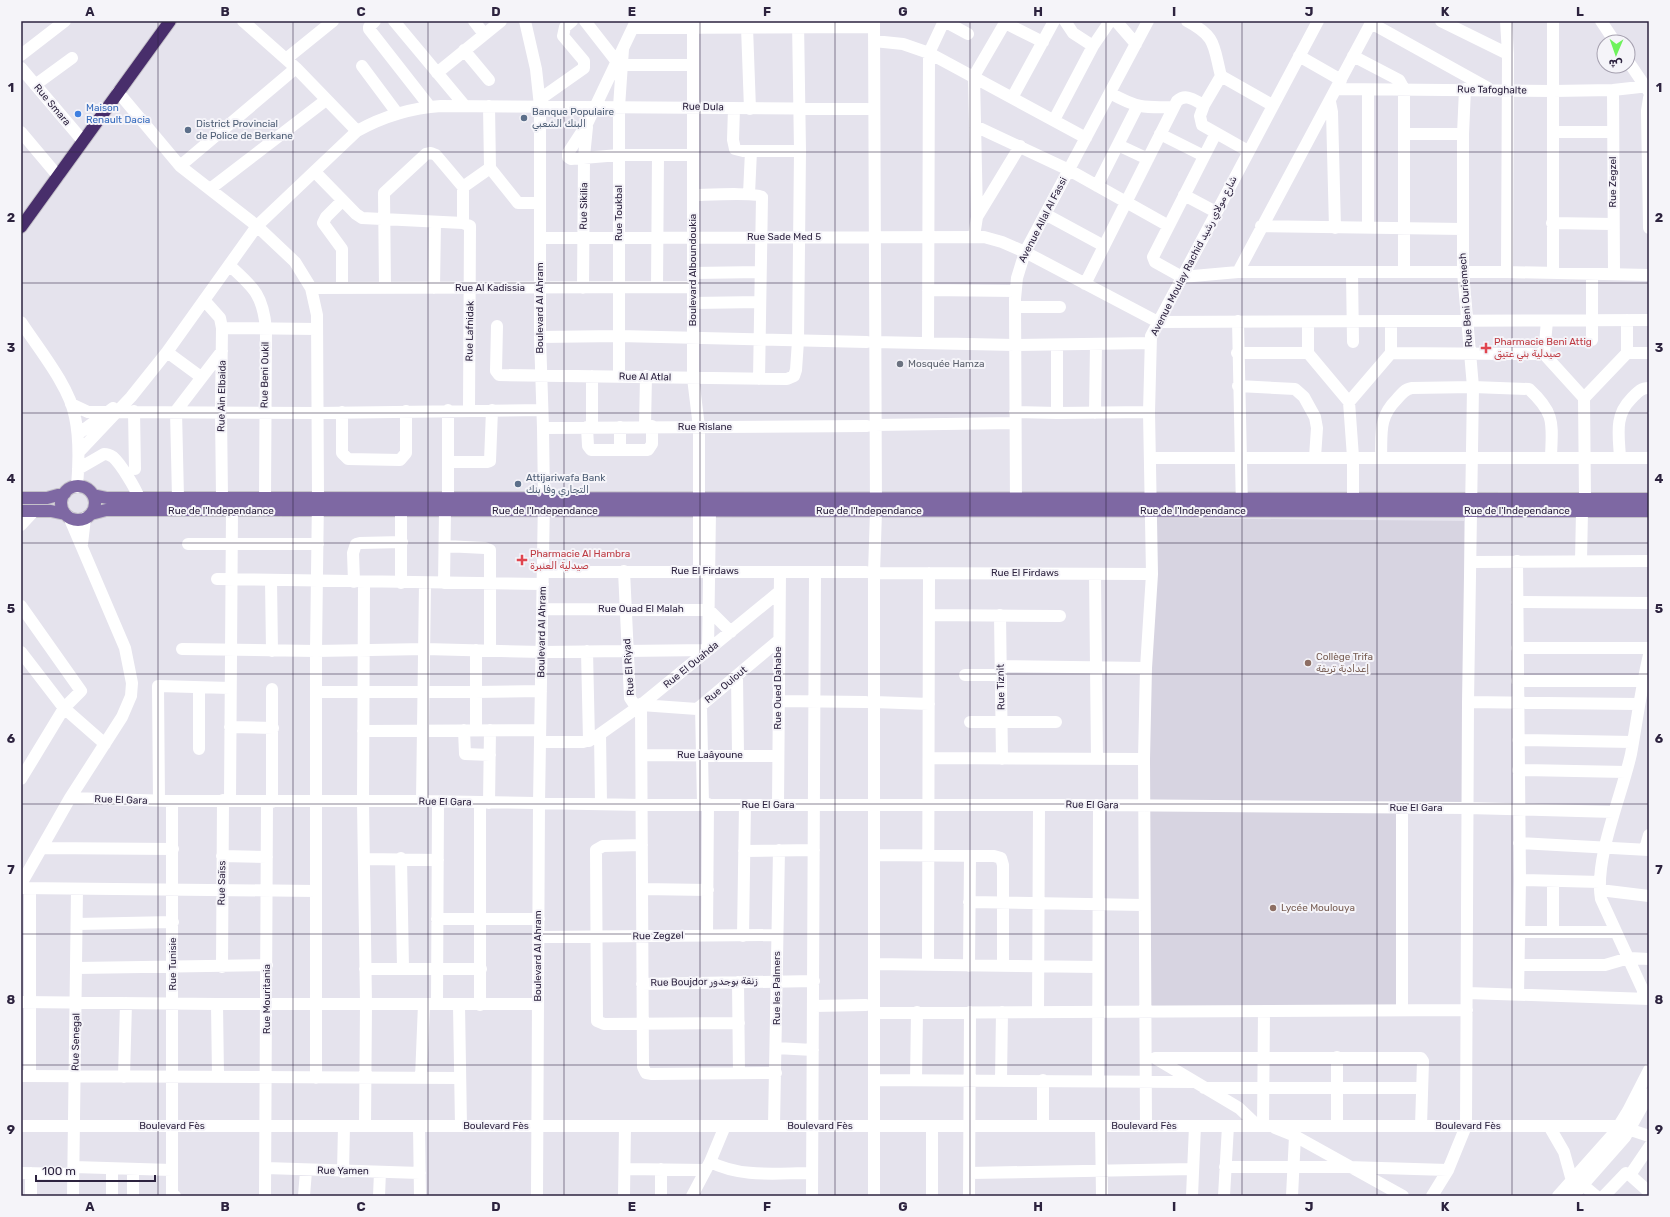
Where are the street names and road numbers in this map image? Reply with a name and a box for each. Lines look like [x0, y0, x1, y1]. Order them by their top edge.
street label: Rue Smara [31, 82, 73, 128]
street label: Rue Tafoghalte [1457, 83, 1527, 97]
street label: Rue Dula [682, 101, 724, 113]
street label: Rue Zegzel [1607, 156, 1619, 208]
street label: Avenue Moulay Rachid شارع مولاي رشيد [1148, 174, 1241, 338]
street label: Avenue Allal Al Fassi [1016, 175, 1070, 265]
street label: Rue Sikilia [578, 182, 590, 230]
street label: Rue Toukbal [613, 185, 625, 241]
street label: Boulevard Alboundoukia [687, 214, 699, 326]
street label: Rue Sade Med 5 [747, 231, 821, 243]
street label: Rue Beni Ouriemech [1457, 252, 1475, 348]
street label: Boulevard Al Ahram [534, 262, 546, 354]
street label: Rue Al Kadissia [455, 282, 525, 294]
street label: Rue Lafnidak [463, 300, 477, 361]
street label: Rue Beni Oukil [258, 342, 272, 408]
street label: Rue Ain Elbaida [215, 360, 229, 432]
street label: Rue Al Atlal [619, 371, 671, 383]
street label: Rue Rislane [678, 421, 733, 433]
street label: Rue de l'Independance [168, 505, 274, 517]
street label: Rue de l'Independance [492, 505, 598, 517]
street label: Rue de l'Independance [816, 505, 922, 517]
street label: Rue de l'Independance [1140, 505, 1246, 517]
street label: Rue de l'Independance [1464, 505, 1570, 517]
street label: Rue El Firdaws [671, 565, 739, 577]
street label: Rue El Firdaws [991, 567, 1059, 579]
street label: Boulevard Al Ahram [535, 586, 549, 678]
street label: Rue Ouad El Malah [598, 603, 684, 615]
street label: Rue El Riyad [621, 638, 637, 696]
street label: Rue El Ouahda [661, 639, 721, 691]
street label: Rue Oued Dahabe [772, 646, 784, 729]
street label: Rue Oulout [702, 664, 750, 706]
street label: Rue Tiznit [995, 664, 1007, 710]
street label: Rue Laâyoune [677, 749, 743, 761]
street label: Rue El Gara [94, 793, 148, 807]
street label: Rue El Gara [418, 796, 472, 808]
street label: Rue El Gara [741, 799, 795, 811]
street label: Rue El Gara [1065, 799, 1119, 811]
street label: Rue El Gara [1389, 802, 1443, 814]
street label: Rue Saïss [216, 860, 228, 906]
street label: Boulevard Al Ahram [532, 910, 544, 1002]
street label: Rue Zegzel [632, 930, 684, 942]
street label: Rue Tunisie [167, 937, 179, 990]
street label: Rue les Palmers [771, 951, 783, 1025]
street label: Rue Mouritania [261, 964, 273, 1034]
street label: Rue Boujdor زنقة بوجدور [650, 975, 758, 989]
street label: Rue Senegal [69, 1013, 83, 1071]
street label: Boulevard Fès [139, 1120, 205, 1132]
street label: Boulevard Fès [463, 1120, 529, 1132]
street label: Boulevard Fès [787, 1120, 853, 1132]
street label: Boulevard Fès [1111, 1120, 1177, 1132]
street label: Boulevard Fès [1435, 1120, 1501, 1132]
street label: Rue Yamen [317, 1165, 369, 1177]

